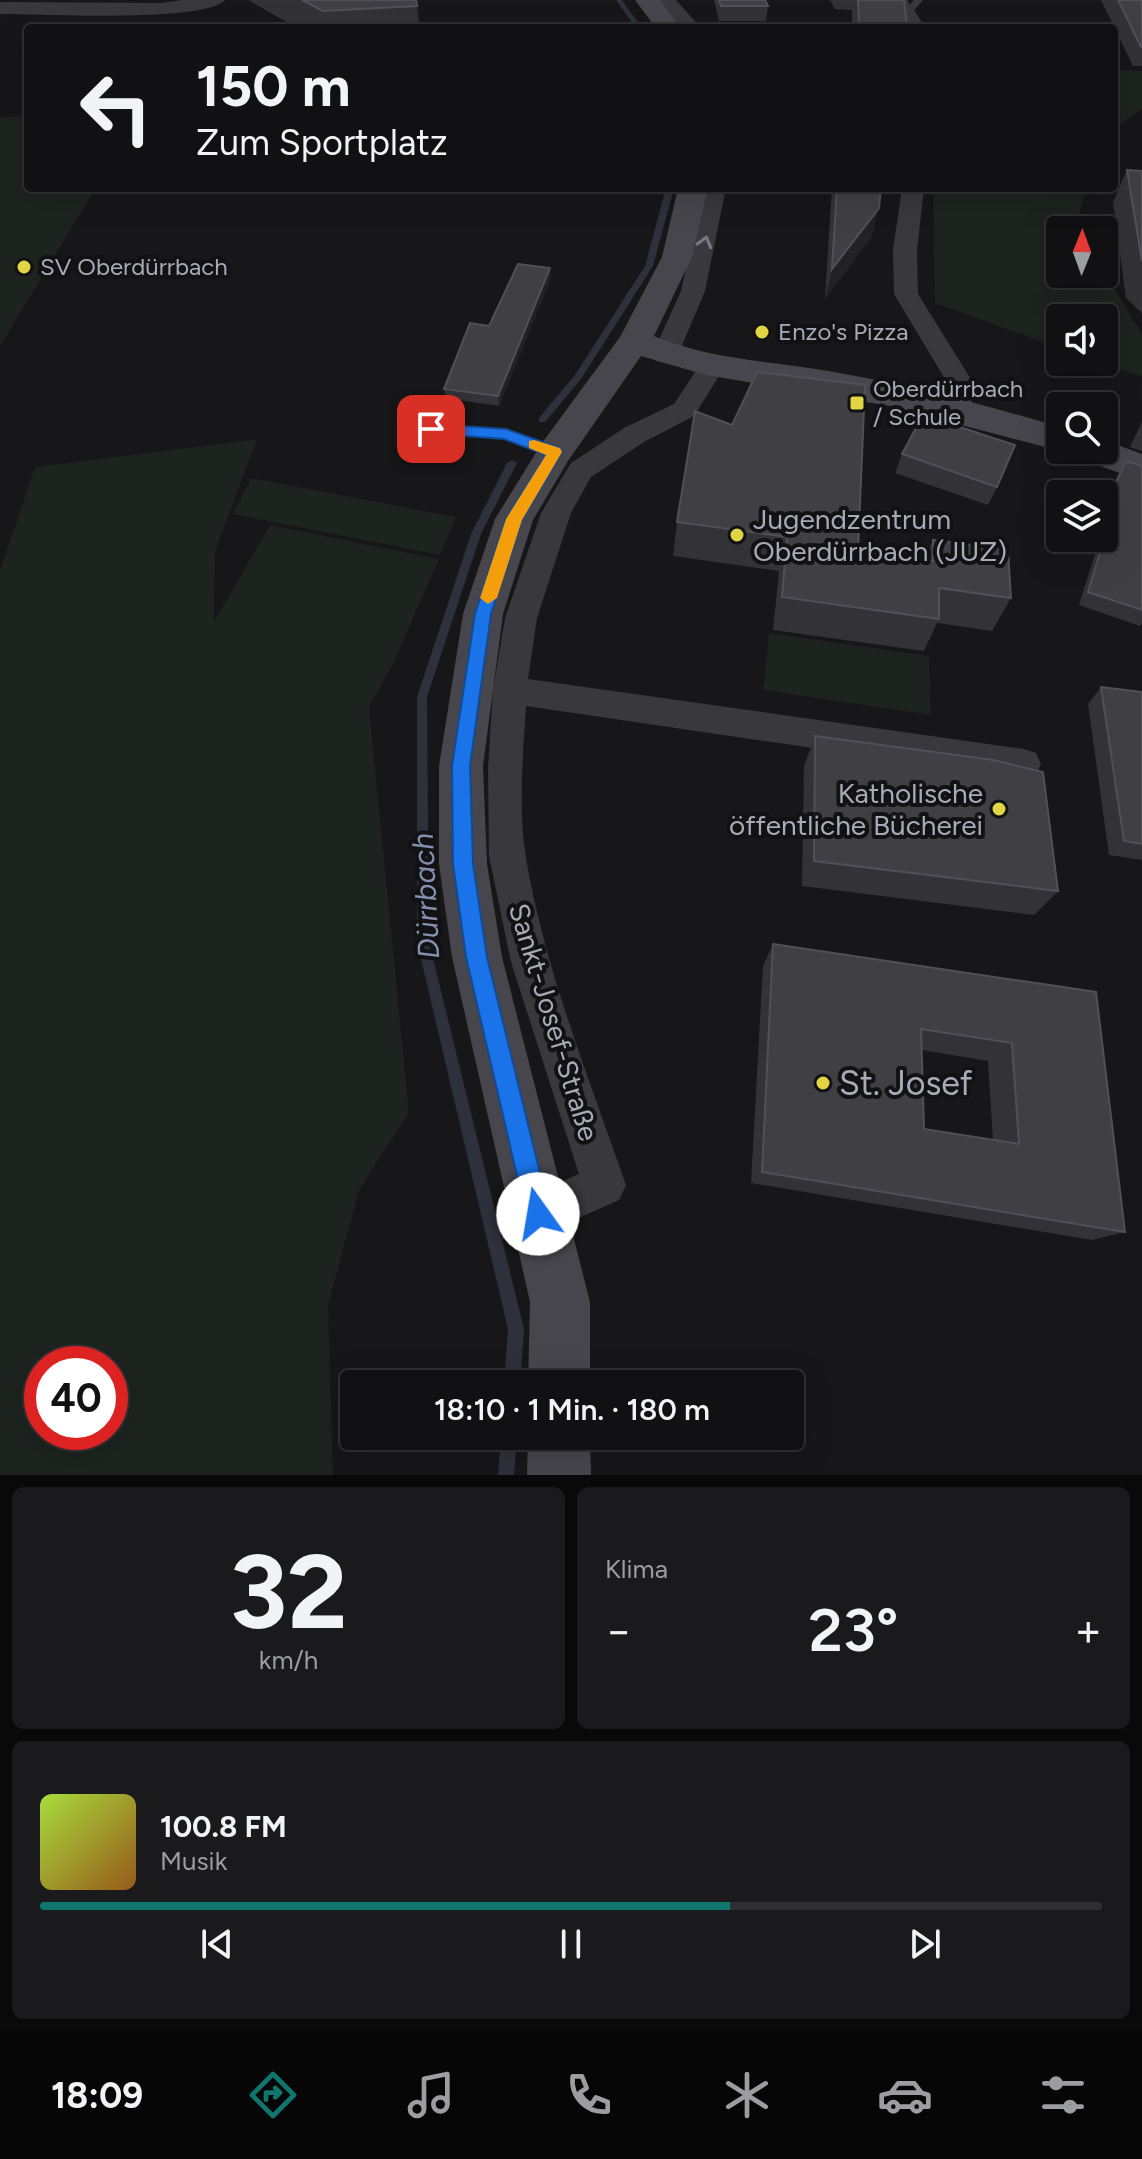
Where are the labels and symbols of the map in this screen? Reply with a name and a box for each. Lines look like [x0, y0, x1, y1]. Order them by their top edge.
north arrow [1046, 216, 1118, 288]
one-way arrow [695, 235, 712, 249]
place label: SV Oberdürrbach [40, 252, 228, 281]
marker: SV Oberdürrbach [15, 258, 33, 276]
place label: Enzo's Pizza [778, 317, 908, 346]
marker: Enzo's Pizza [753, 323, 771, 341]
place label: Oberdürrbach / Schule [873, 374, 1023, 431]
marker: Oberdürrbach / Schule [848, 394, 866, 412]
pin [397, 395, 465, 463]
place label: Jugendzentrum Oberdürrbach (JUZ) [753, 502, 1007, 568]
marker: Jugendzentrum Oberdürrbach (JUZ) [728, 526, 746, 544]
place label: Katholische öffentliche Bücherei [729, 776, 983, 842]
marker: Katholische öffentliche Bücherei [990, 800, 1008, 818]
water label: Dürrbach [404, 832, 447, 960]
street label: Sankt-Josef-Straße [502, 899, 606, 1145]
place label: St. Josef [839, 1063, 973, 1104]
marker: St. Josef [814, 1074, 832, 1092]
position arrow [496, 1172, 580, 1256]
speed limit sign: 40 [24, 1346, 128, 1450]

